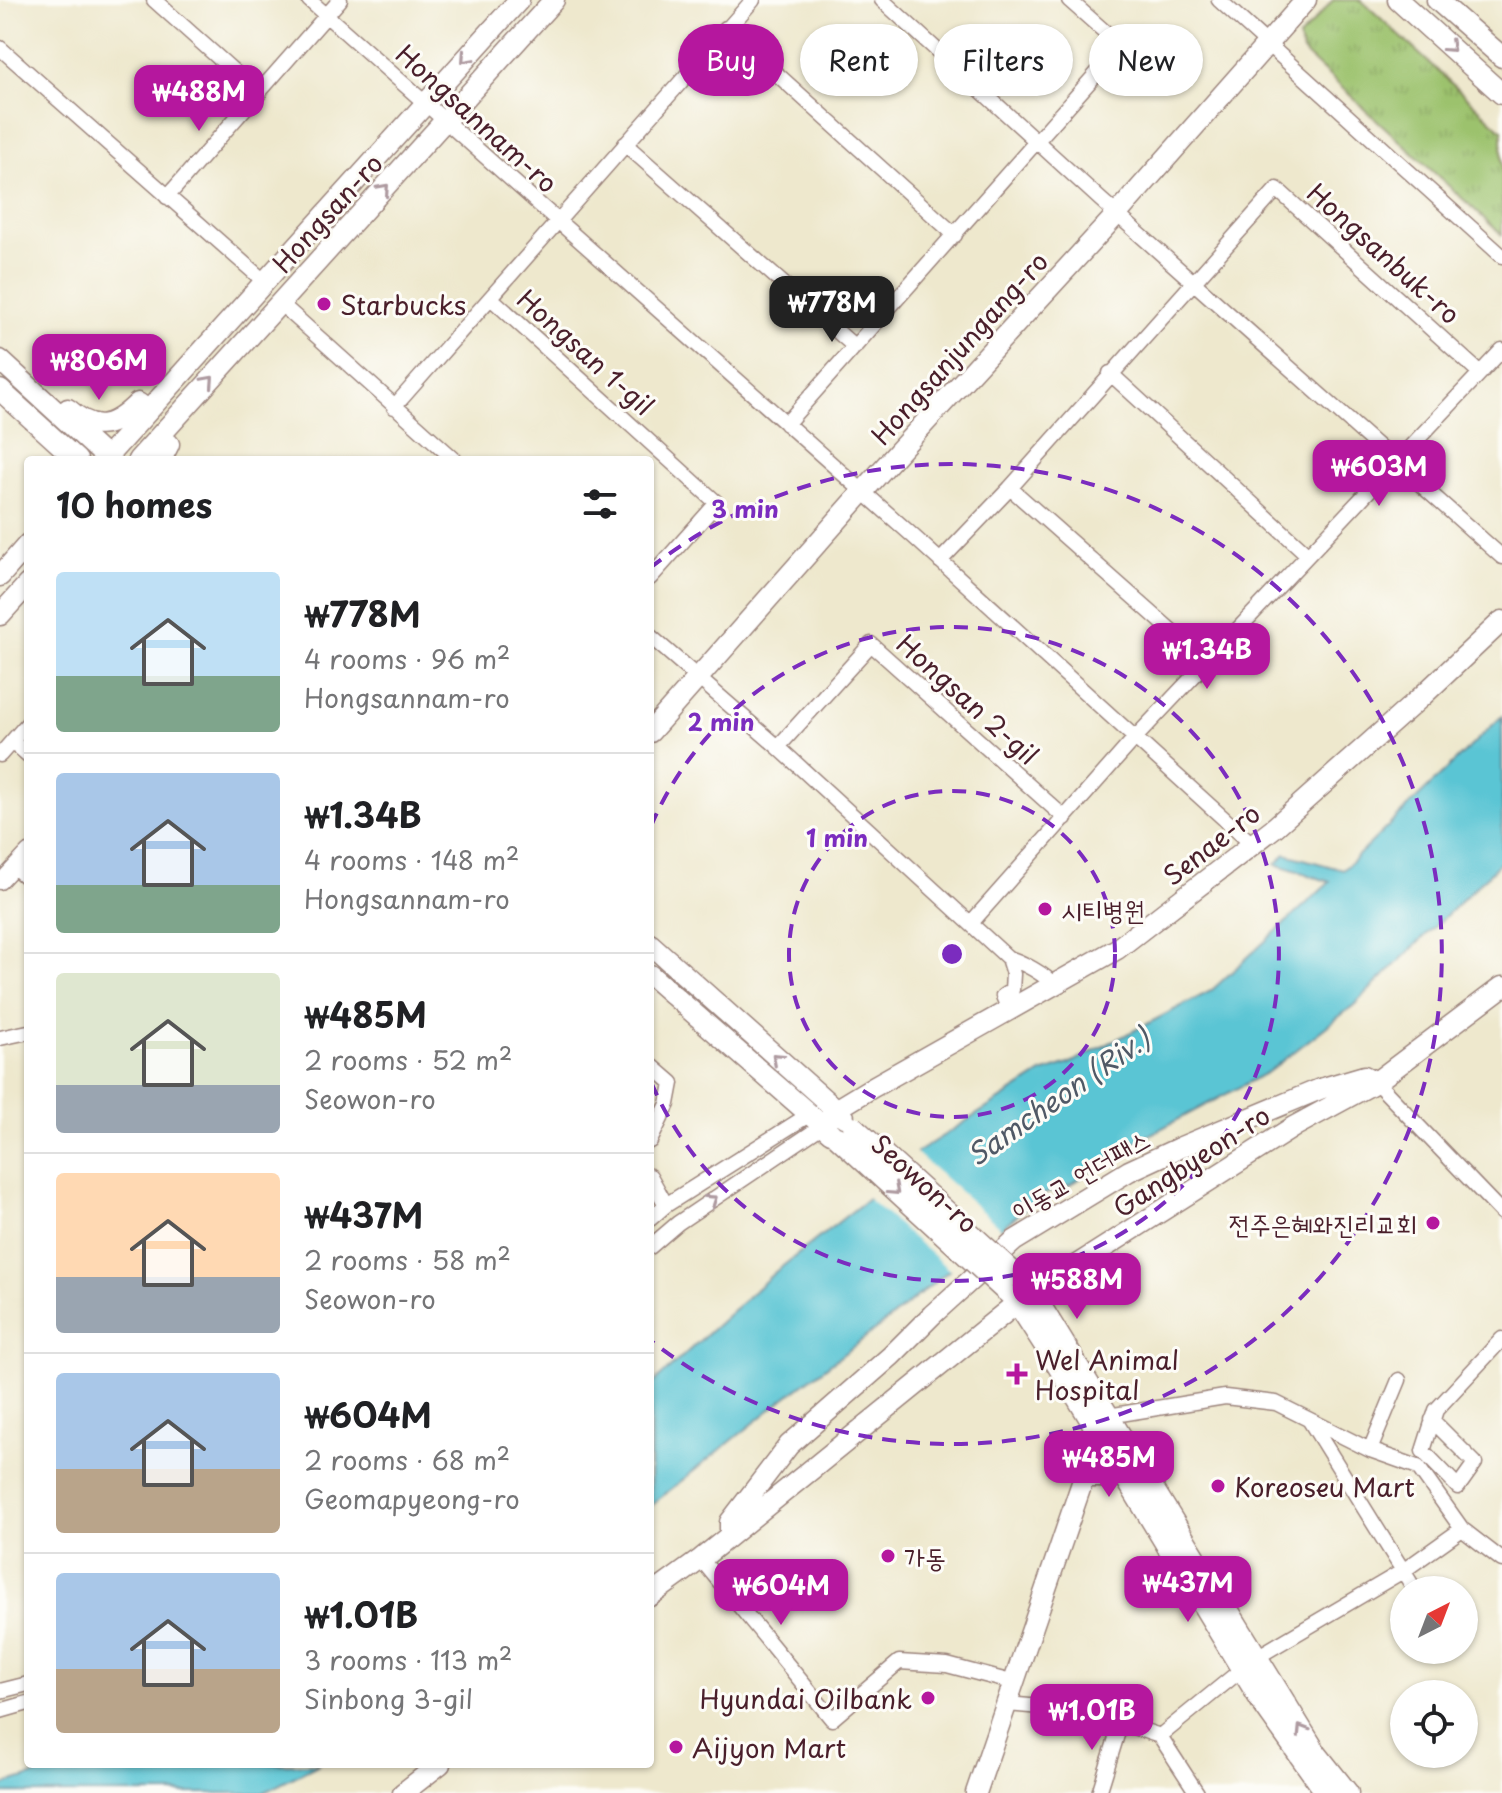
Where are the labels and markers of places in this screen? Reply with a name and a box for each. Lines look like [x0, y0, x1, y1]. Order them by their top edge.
pin: ₩488M [143, 65, 255, 133]
pin: ₩778M [776, 276, 888, 344]
place label: Starbucks [340, 285, 466, 324]
marker: Starbucks [315, 295, 333, 313]
pin: ₩806M [43, 334, 155, 402]
pin: ₩603M [1323, 440, 1435, 508]
pin: ₩1.34B [1142, 623, 1272, 691]
place label: 시티병원 [1061, 890, 1145, 929]
marker: 시티병원 [1036, 900, 1054, 918]
centre of rings [938, 940, 966, 968]
place label: 전주은혜와진리교회 [1229, 1204, 1417, 1243]
marker: 전주은혜와진리교회 [1424, 1214, 1442, 1232]
pin: ₩588M [1021, 1253, 1133, 1321]
place label: Wel Animal Hospital [1035, 1340, 1179, 1409]
marker: Wel Animal Hospital [1006, 1363, 1028, 1385]
pin: ₩485M [1053, 1431, 1165, 1499]
place label: Koreoseu Mart [1234, 1467, 1415, 1506]
marker: Koreoseu Mart [1209, 1477, 1227, 1495]
place label: 가동 [904, 1537, 946, 1576]
marker: 가동 [879, 1547, 897, 1565]
pin: ₩437M [1132, 1556, 1244, 1624]
pin: ₩604M [725, 1559, 837, 1627]
place label: Hyundai Oilbank [699, 1679, 912, 1718]
pin: ₩1.01B [1027, 1684, 1157, 1752]
marker: Hyundai Oilbank [919, 1689, 937, 1707]
place label: Aijyon Mart [692, 1728, 846, 1767]
marker: Aijyon Mart [667, 1738, 685, 1756]

